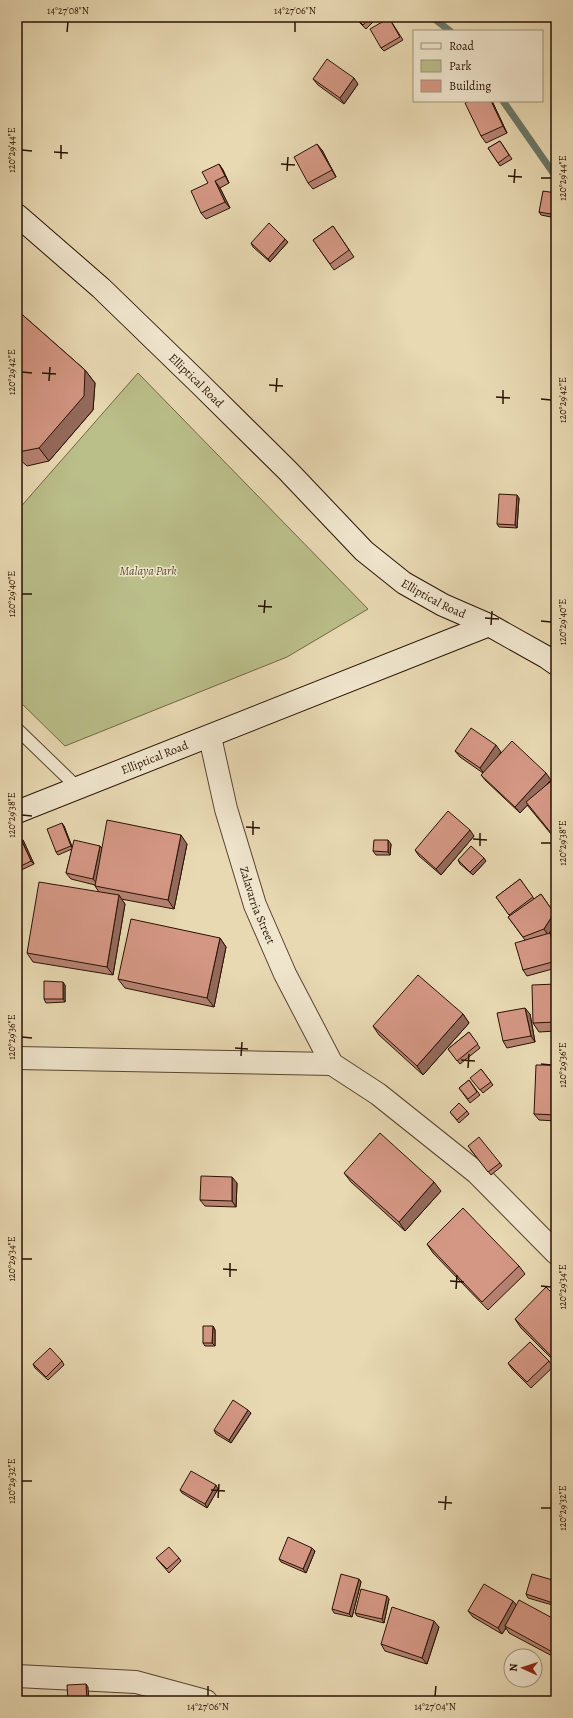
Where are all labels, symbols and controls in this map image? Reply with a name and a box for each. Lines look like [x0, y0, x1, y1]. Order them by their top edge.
text: 14°27'08"N [47, 4, 89, 17]
text: 14°27'06"N [274, 4, 316, 17]
legend [413, 30, 543, 102]
text: Road [449, 38, 475, 54]
text: Park [449, 58, 472, 74]
text: Building [449, 78, 491, 94]
text: 120°29'44"E [5, 127, 18, 173]
text: 120°29'44"E [556, 155, 569, 201]
text: 120°29'42"E [5, 349, 18, 395]
street label: Elliptical Road [165, 350, 228, 411]
text: 120°29'42"E [556, 377, 569, 423]
park label: Malaya Park [119, 563, 177, 579]
text: 120°29'40"E [5, 571, 18, 617]
street label: Elliptical Road [398, 575, 469, 622]
text: 120°29'40"E [556, 599, 569, 645]
street label: Elliptical Road [119, 737, 191, 778]
text: 120°29'38"E [5, 792, 18, 838]
text: 120°29'38"E [556, 820, 569, 866]
street label: Zalavarria Street [236, 865, 279, 947]
text: 120°29'36"E [5, 1014, 18, 1060]
text: 120°29'36"E [556, 1042, 569, 1088]
text: 120°29'34"E [5, 1236, 18, 1282]
text: 120°29'34"E [556, 1264, 569, 1310]
text: 120°29'32"E [5, 1458, 18, 1504]
text: 120°29'32"E [556, 1485, 569, 1531]
north arrow [503, 1648, 543, 1688]
text: N [506, 1663, 521, 1672]
text: 14°27'06"N [187, 1700, 229, 1713]
text: 14°27'04"N [414, 1700, 456, 1713]

